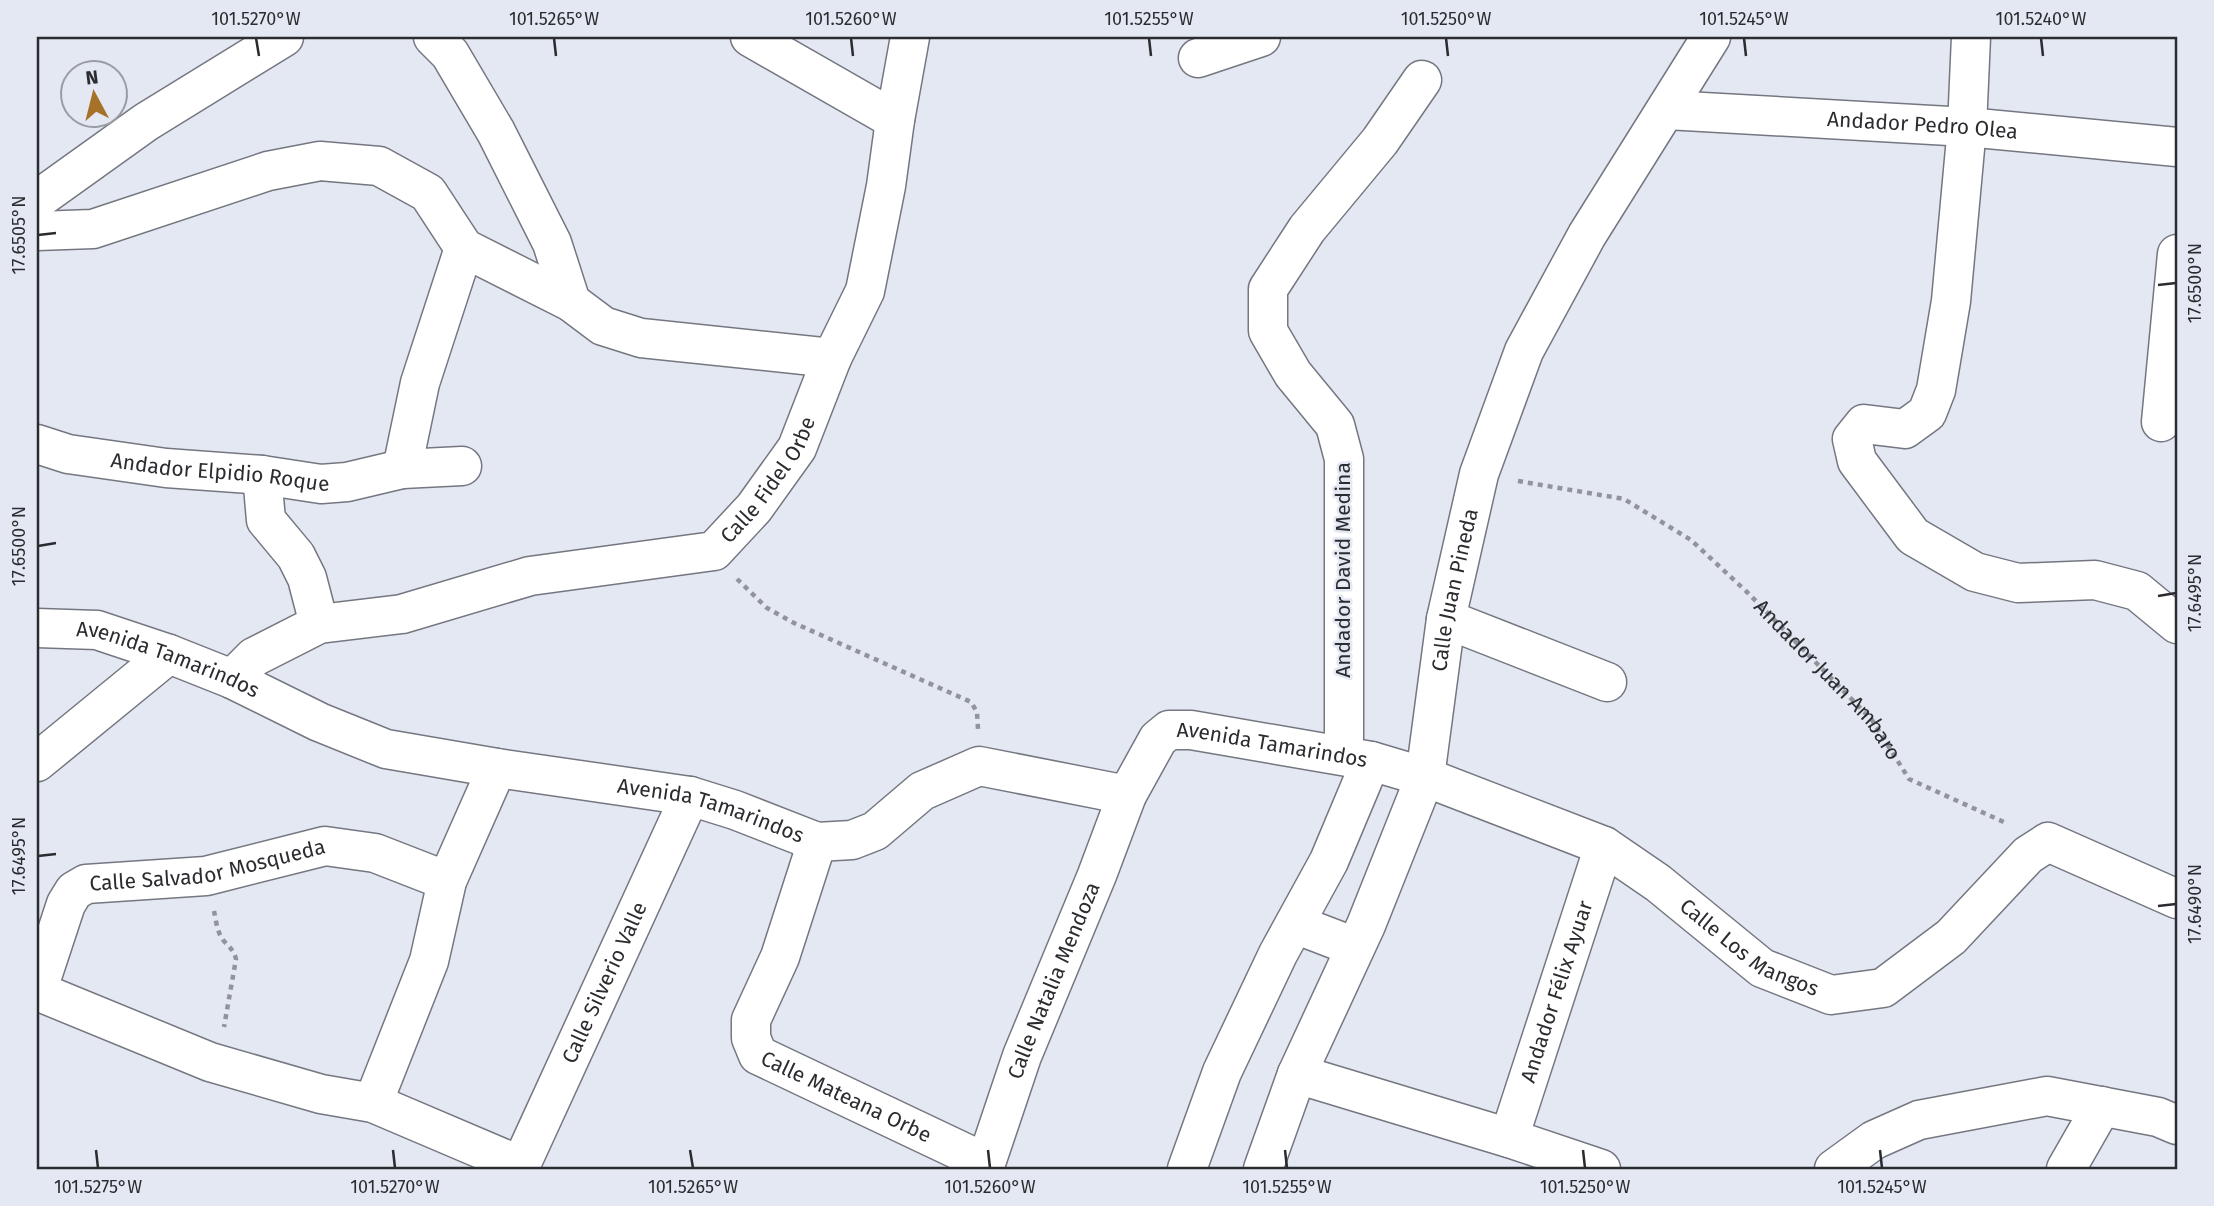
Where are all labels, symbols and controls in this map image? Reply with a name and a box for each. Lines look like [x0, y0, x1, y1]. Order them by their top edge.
text: 101.5270°W [211, 8, 301, 30]
text: 101.5265°W [509, 8, 599, 30]
text: 101.5260°W [805, 8, 897, 30]
text: 101.5255°W [1104, 8, 1194, 30]
text: 101.5250°W [1401, 8, 1491, 30]
text: 101.5245°W [1699, 8, 1789, 30]
text: 101.5240°W [1996, 8, 2087, 30]
north arrow [60, 60, 130, 130]
text: N [84, 65, 100, 90]
street label: Andador Pedro Olea [1826, 106, 2019, 145]
text: 17.6505°N [8, 195, 30, 275]
text: 17.6500°N [2184, 243, 2206, 323]
street label: Calle Fidel Orbe [715, 413, 821, 549]
street label: Andador Elpidio Roque [109, 447, 330, 497]
street label: Andador David Medina [1330, 462, 1356, 678]
text: 17.6500°N [8, 506, 30, 586]
street label: Calle Juan Pineda [1426, 506, 1484, 673]
text: 17.6495°N [2184, 554, 2206, 632]
street label: Andador Juan Ambaro [1748, 594, 1907, 765]
street label: Avenida Tamarindos [76, 616, 264, 704]
street label: Avenida Tamarindos [1177, 717, 1370, 773]
street label: Avenida Tamarindos [616, 773, 808, 849]
text: 17.6495°N [8, 817, 30, 895]
street label: Calle Salvador Mosqueda [89, 833, 328, 897]
text: 17.6490°N [2184, 864, 2206, 944]
street label: Calle Natalia Mendoza [1002, 878, 1106, 1082]
street label: Calle Los Mangos [1674, 893, 1823, 1002]
street label: Andador Félix Ayuar [1515, 897, 1598, 1086]
street label: Calle Silverio Valle [556, 898, 653, 1067]
street label: Calle Mateana Orbe [757, 1045, 936, 1148]
text: 101.5275°W [54, 1176, 142, 1198]
text: 101.5270°W [350, 1176, 440, 1198]
text: 101.5265°W [648, 1176, 738, 1198]
text: 101.5260°W [944, 1176, 1036, 1198]
text: 101.5255°W [1242, 1176, 1332, 1198]
text: 101.5250°W [1540, 1176, 1630, 1198]
text: 101.5245°W [1837, 1176, 1927, 1198]

